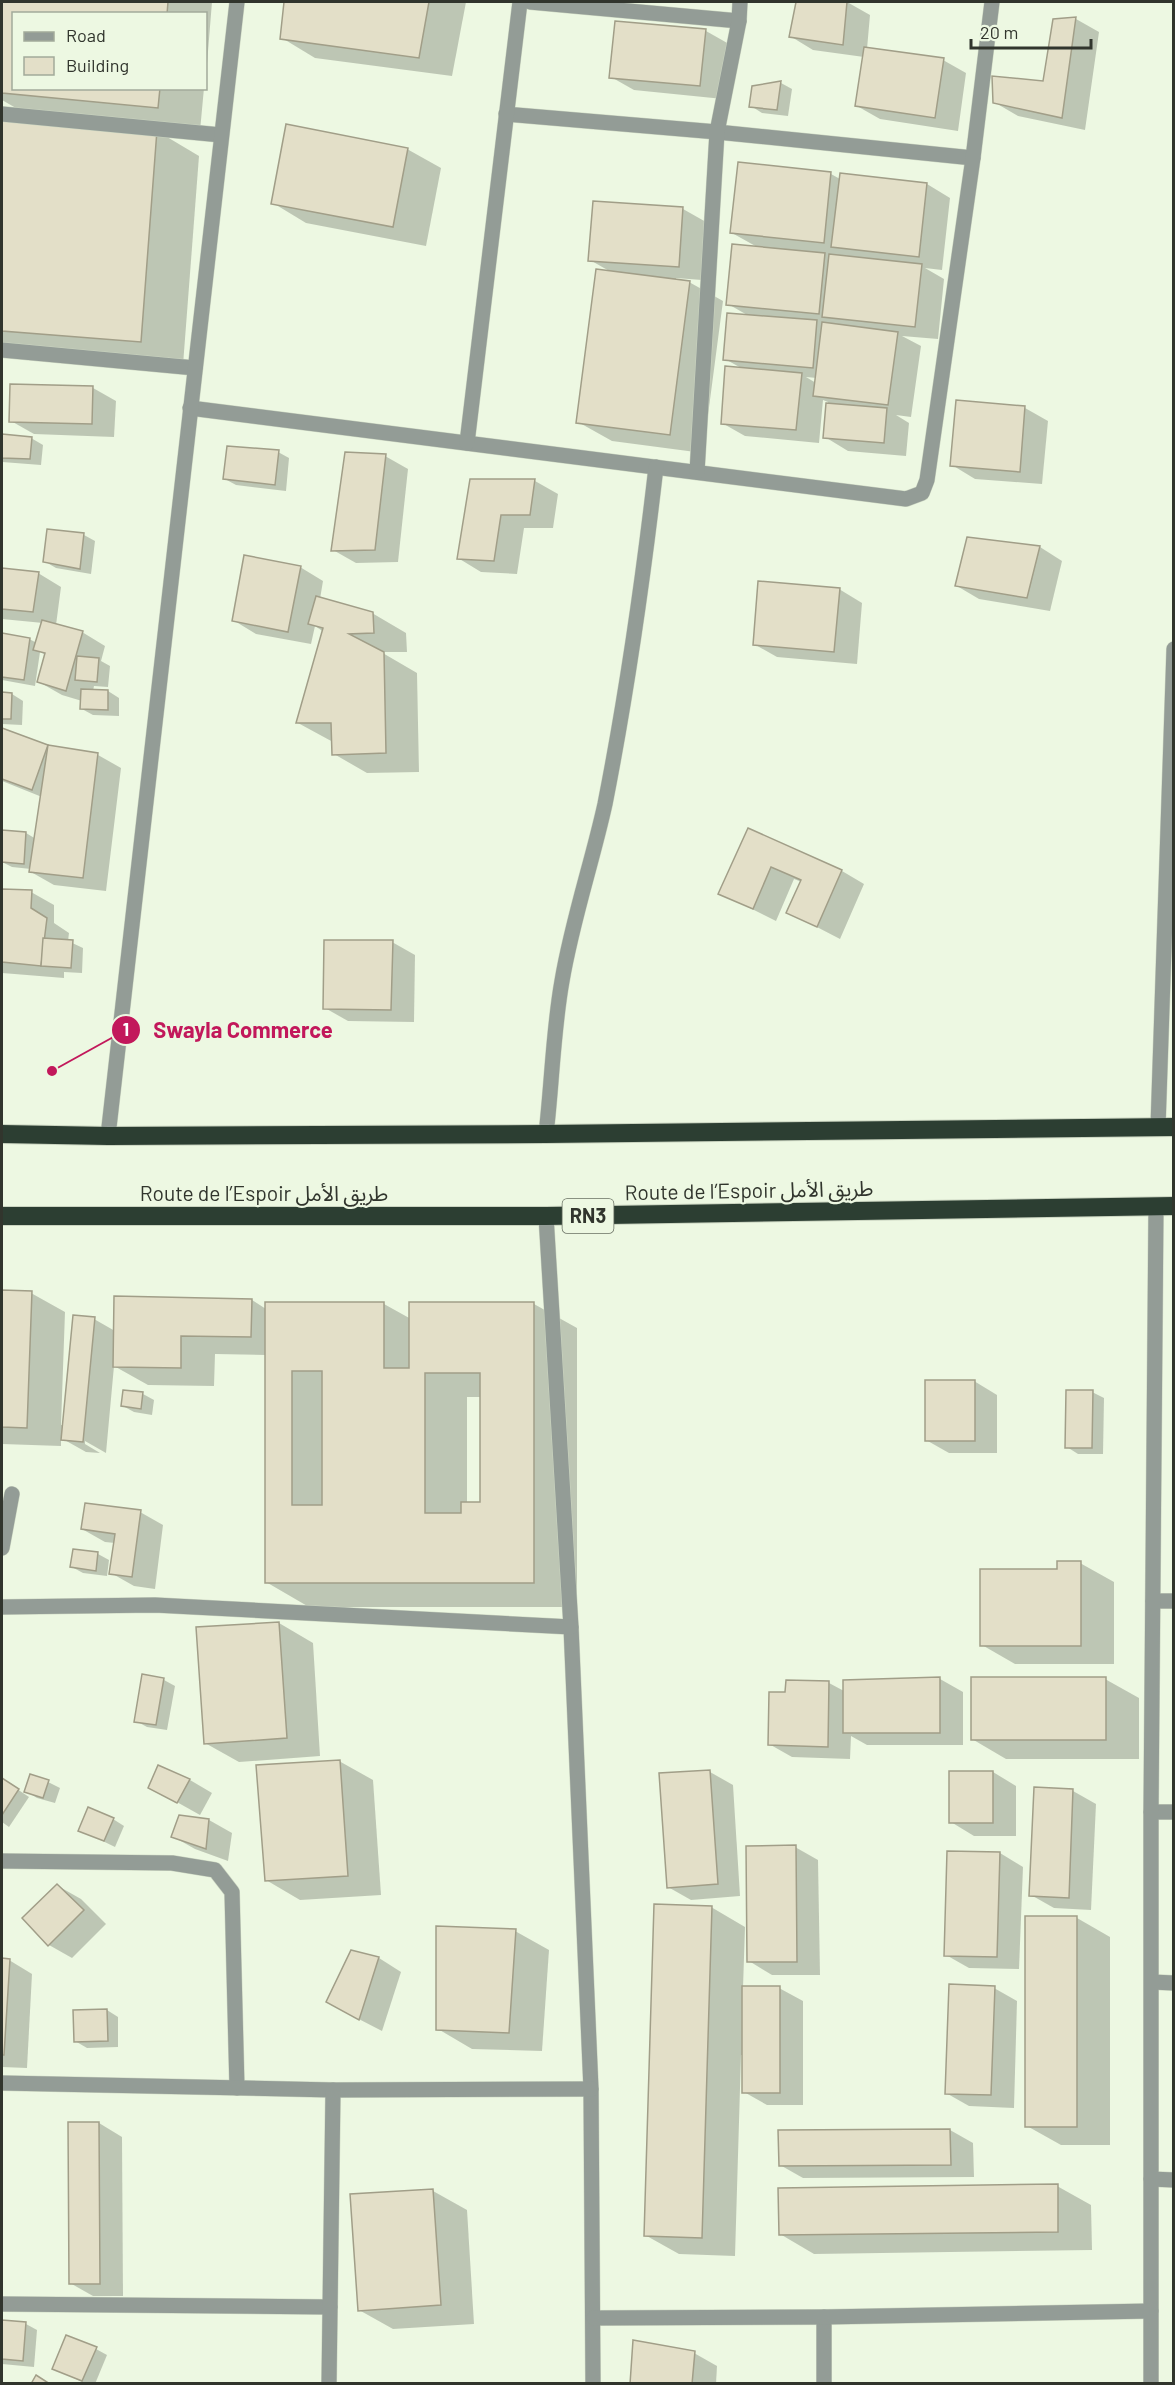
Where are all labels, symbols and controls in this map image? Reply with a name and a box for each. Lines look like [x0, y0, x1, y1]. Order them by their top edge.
legend [12, 12, 207, 90]
scale bar [971, 12, 1091, 50]
text: 20 m [980, 21, 1018, 43]
text: Road [66, 24, 106, 46]
text: Building [66, 54, 129, 76]
callout: Swayla Commerce [111, 1010, 344, 1050]
text: Swayla Commerce [153, 1016, 333, 1042]
text: 1 [123, 1018, 129, 1040]
street label: Route de l’Espoir طريق الأمل [624, 1175, 874, 1206]
street label: Route de l’Espoir طريق الأمل [140, 1180, 388, 1207]
road number: RN3 [562, 1199, 614, 1233]

